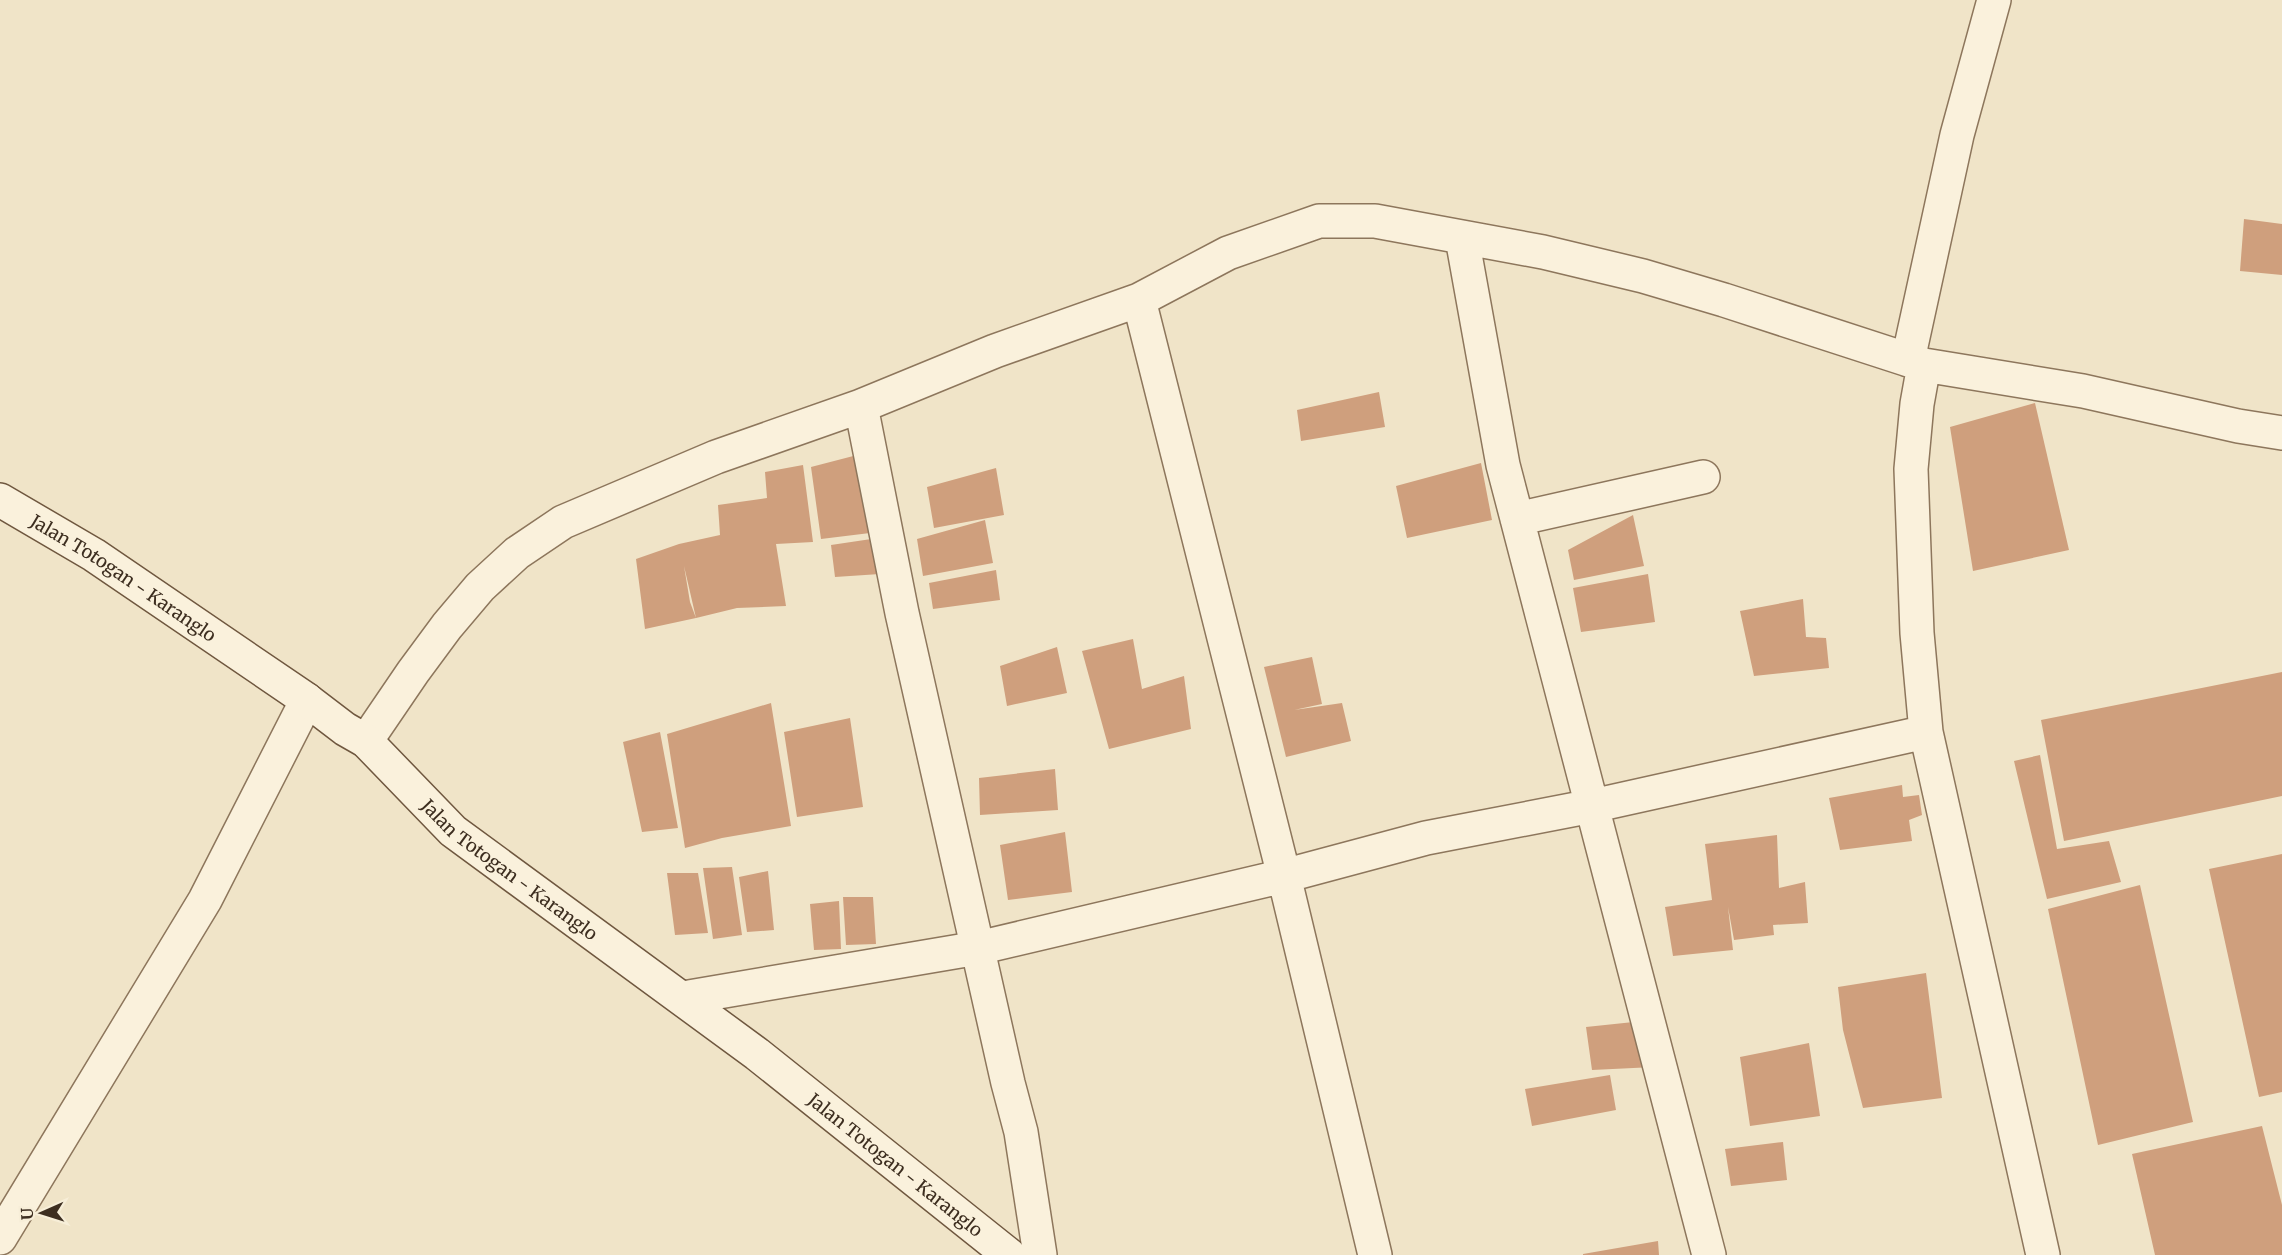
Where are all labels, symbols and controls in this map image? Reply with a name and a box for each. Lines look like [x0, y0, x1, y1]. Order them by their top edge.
street label: Jalan Totogan - Karanglo [26, 508, 221, 647]
street label: Jalan Totogan - Karanglo [416, 793, 602, 945]
street label: Jalan Totogan - Karanglo [803, 1087, 988, 1241]
north arrow [12, 1183, 72, 1243]
text: U [17, 1207, 37, 1220]

